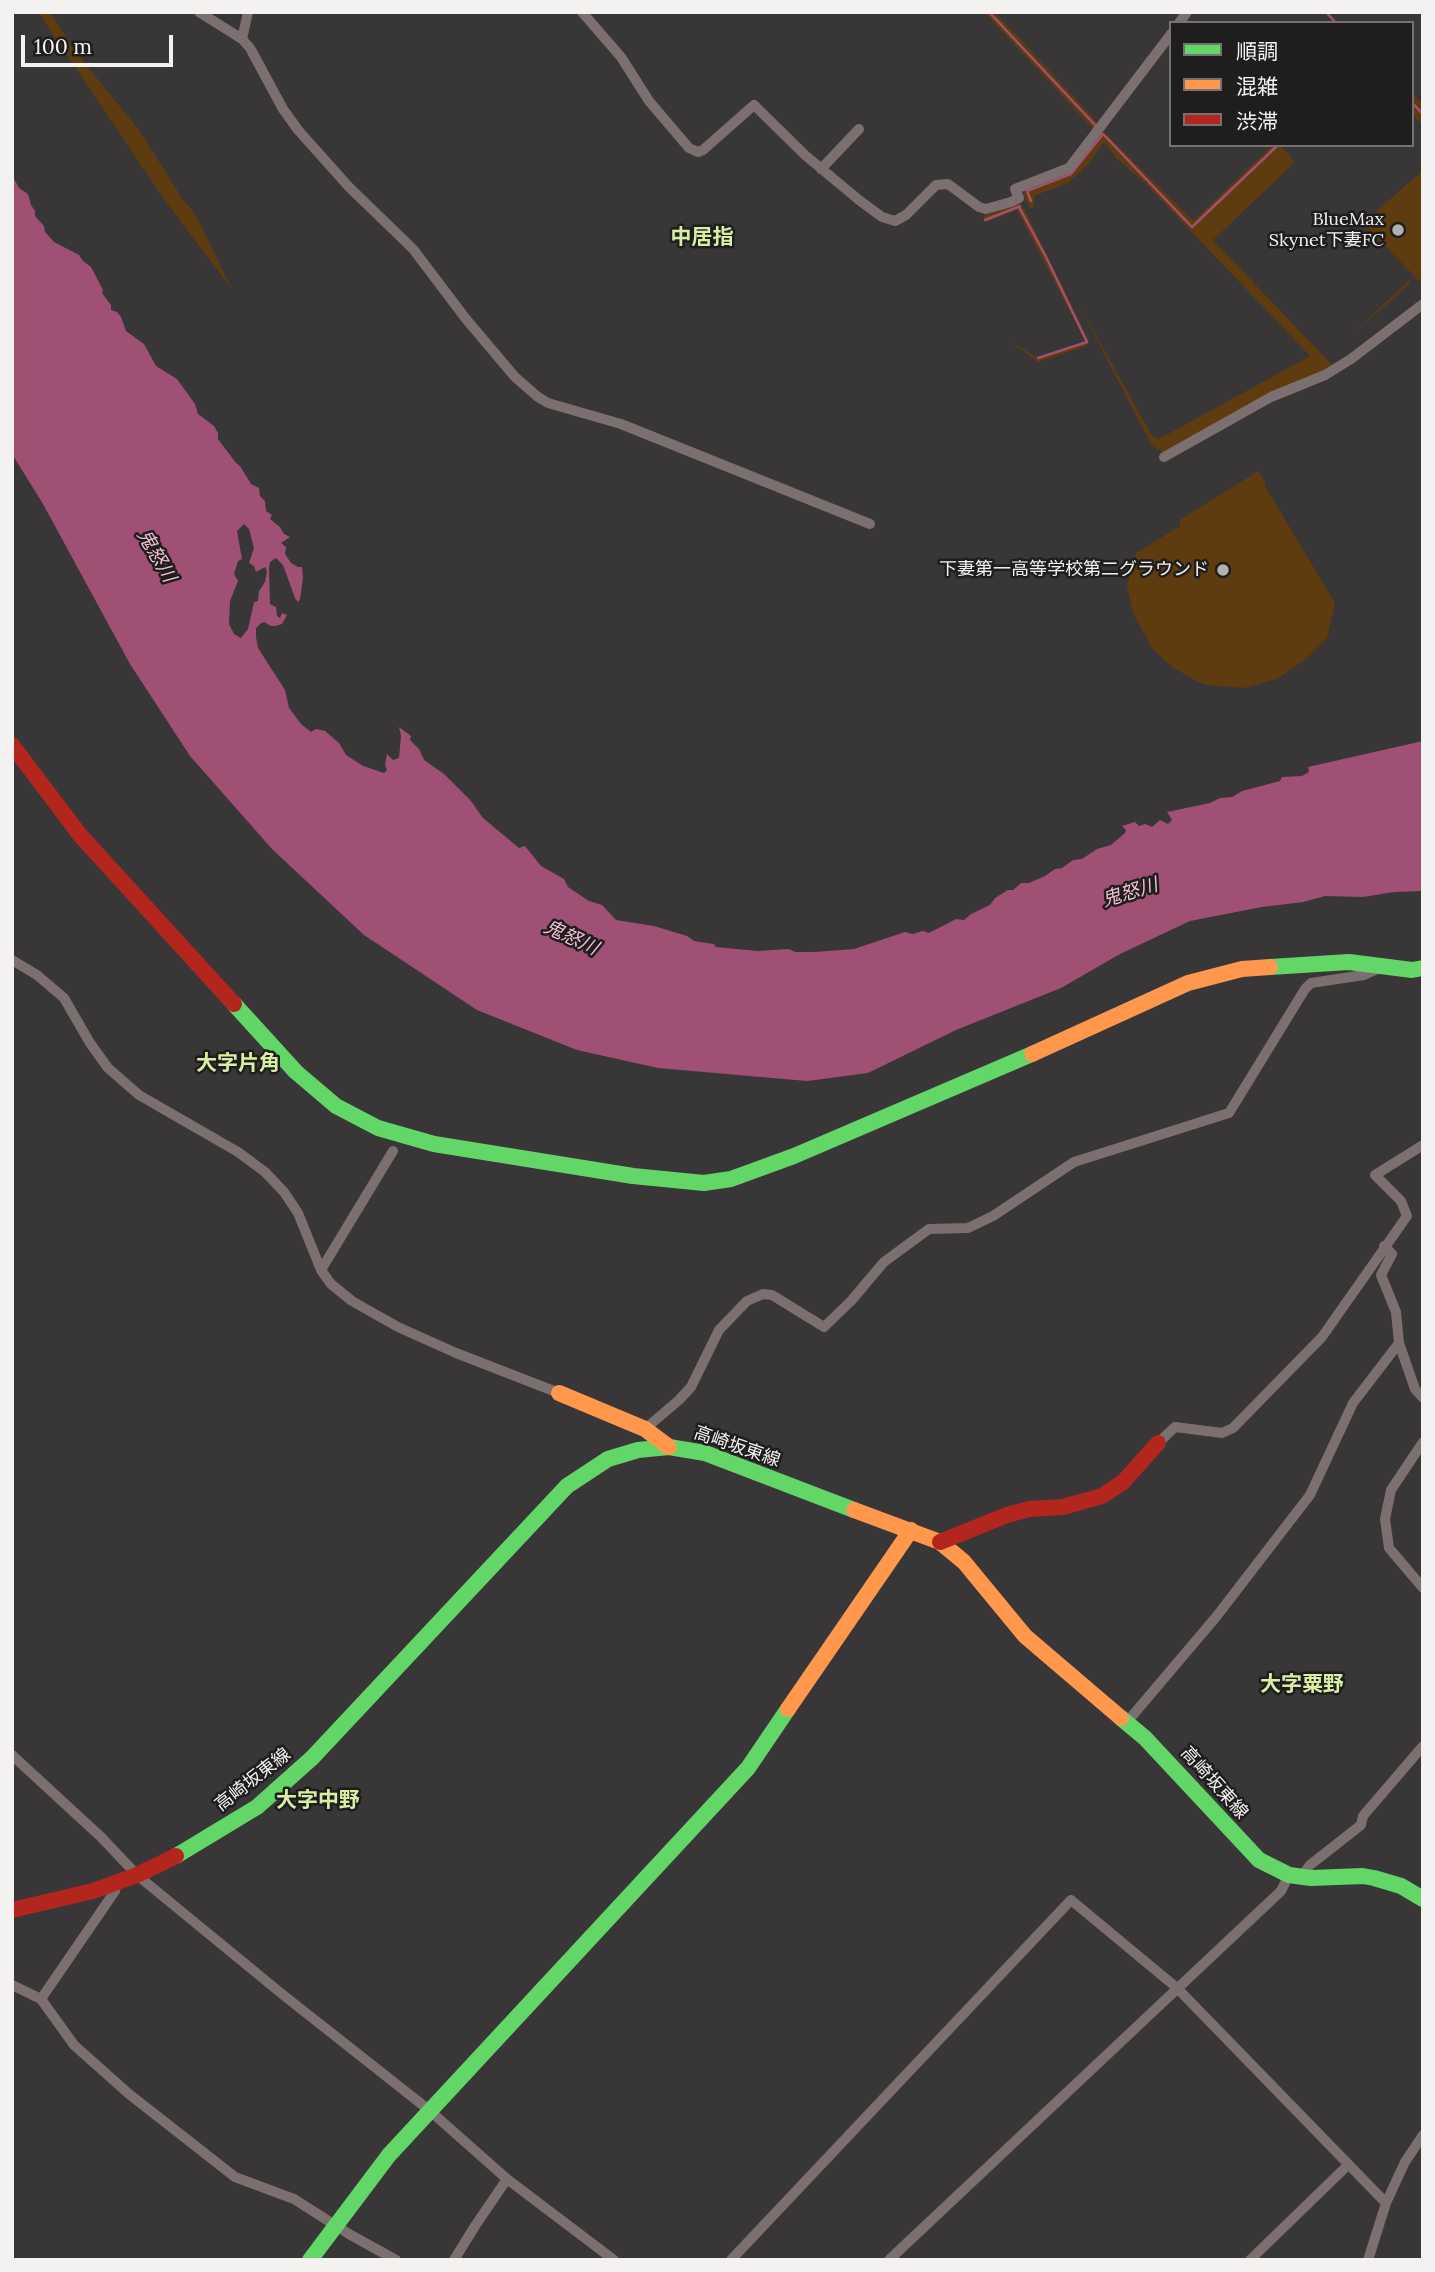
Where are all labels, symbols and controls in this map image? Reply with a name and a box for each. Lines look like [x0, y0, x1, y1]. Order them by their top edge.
scale bar [24, 21, 177, 65]
legend [1169, 21, 1414, 147]
text: 100 m [34, 33, 92, 60]
text: 順調 [1236, 38, 1278, 65]
text: 混雑 [1236, 73, 1278, 100]
text: 渋滞 [1236, 108, 1278, 135]
place label: BlueMax Skynet下妻FC [1269, 209, 1384, 252]
marker: BlueMax Skynet下妻FC [1390, 222, 1406, 238]
district label: 中居指 [671, 225, 733, 251]
water label: 鬼怒川 [132, 526, 180, 586]
place label: 下妻第一高等学校第二グラウンド [939, 559, 1209, 581]
marker: 下妻第一高等学校第二グラウンド [1215, 562, 1231, 578]
water label: 鬼怒川 [1099, 874, 1161, 912]
water label: 鬼怒川 [540, 916, 602, 960]
district label: 大字片角 [196, 1051, 280, 1077]
street label: 高崎坂東線 [691, 1422, 783, 1472]
district label: 大字粟野 [1260, 1672, 1344, 1698]
street label: 高崎坂東線 [1176, 1742, 1252, 1824]
street label: 高崎坂東線 [211, 1744, 295, 1816]
district label: 大字中野 [276, 1788, 360, 1814]

